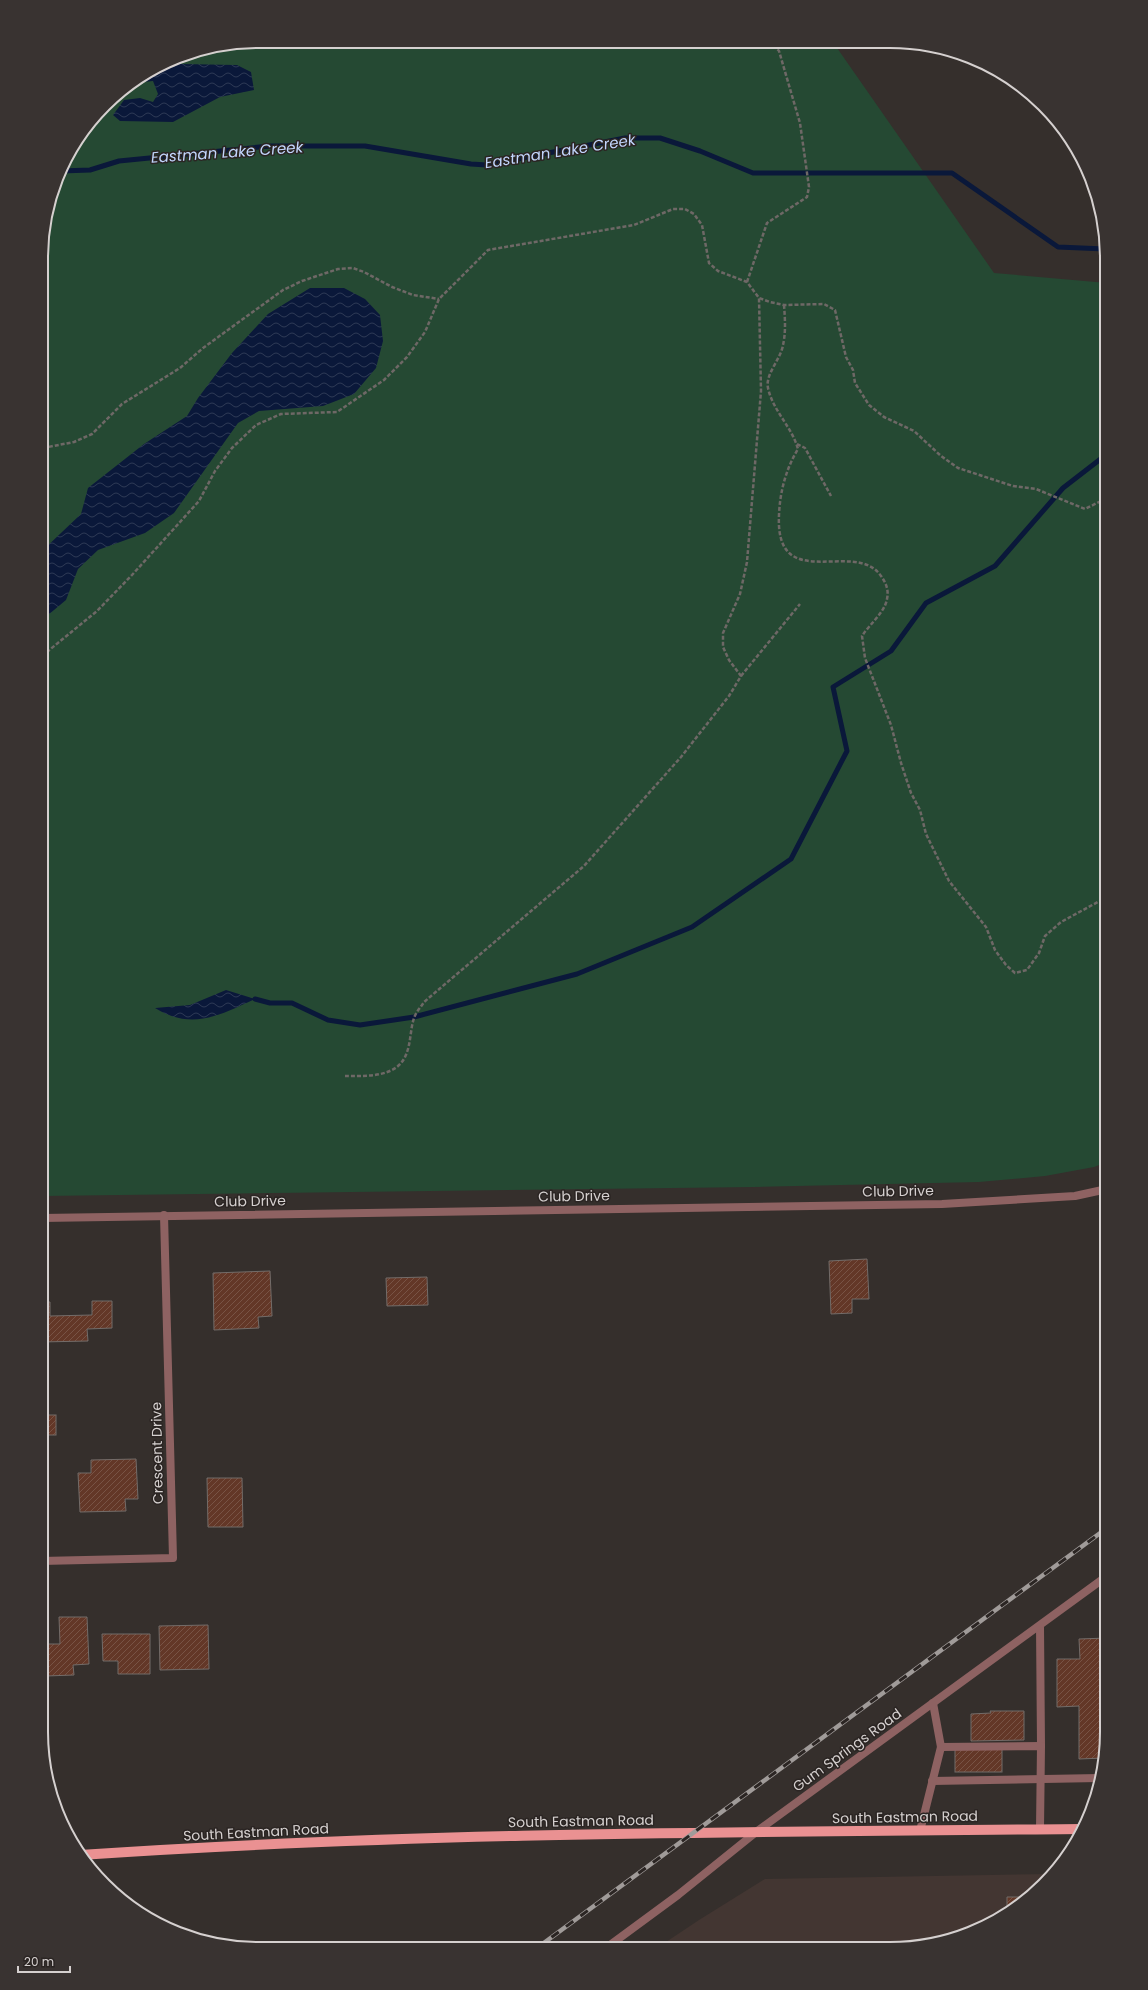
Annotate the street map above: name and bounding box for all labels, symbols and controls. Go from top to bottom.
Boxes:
water label: Eastman Lake Creek [483,129,638,173]
water label: Eastman Lake Creek [150,136,305,168]
street label: Club Drive [862,1180,934,1202]
street label: Club Drive [538,1185,610,1207]
street label: Club Drive [214,1190,286,1212]
street label: Crescent Drive [146,1401,168,1504]
street label: Gum Springs Road [788,1704,906,1796]
street label: South Eastman Road [832,1806,978,1828]
street label: South Eastman Road [508,1810,654,1832]
street label: South Eastman Road [183,1818,329,1846]
scale bar [18,1948,70,1974]
text: 20 m [24,1953,54,1970]

